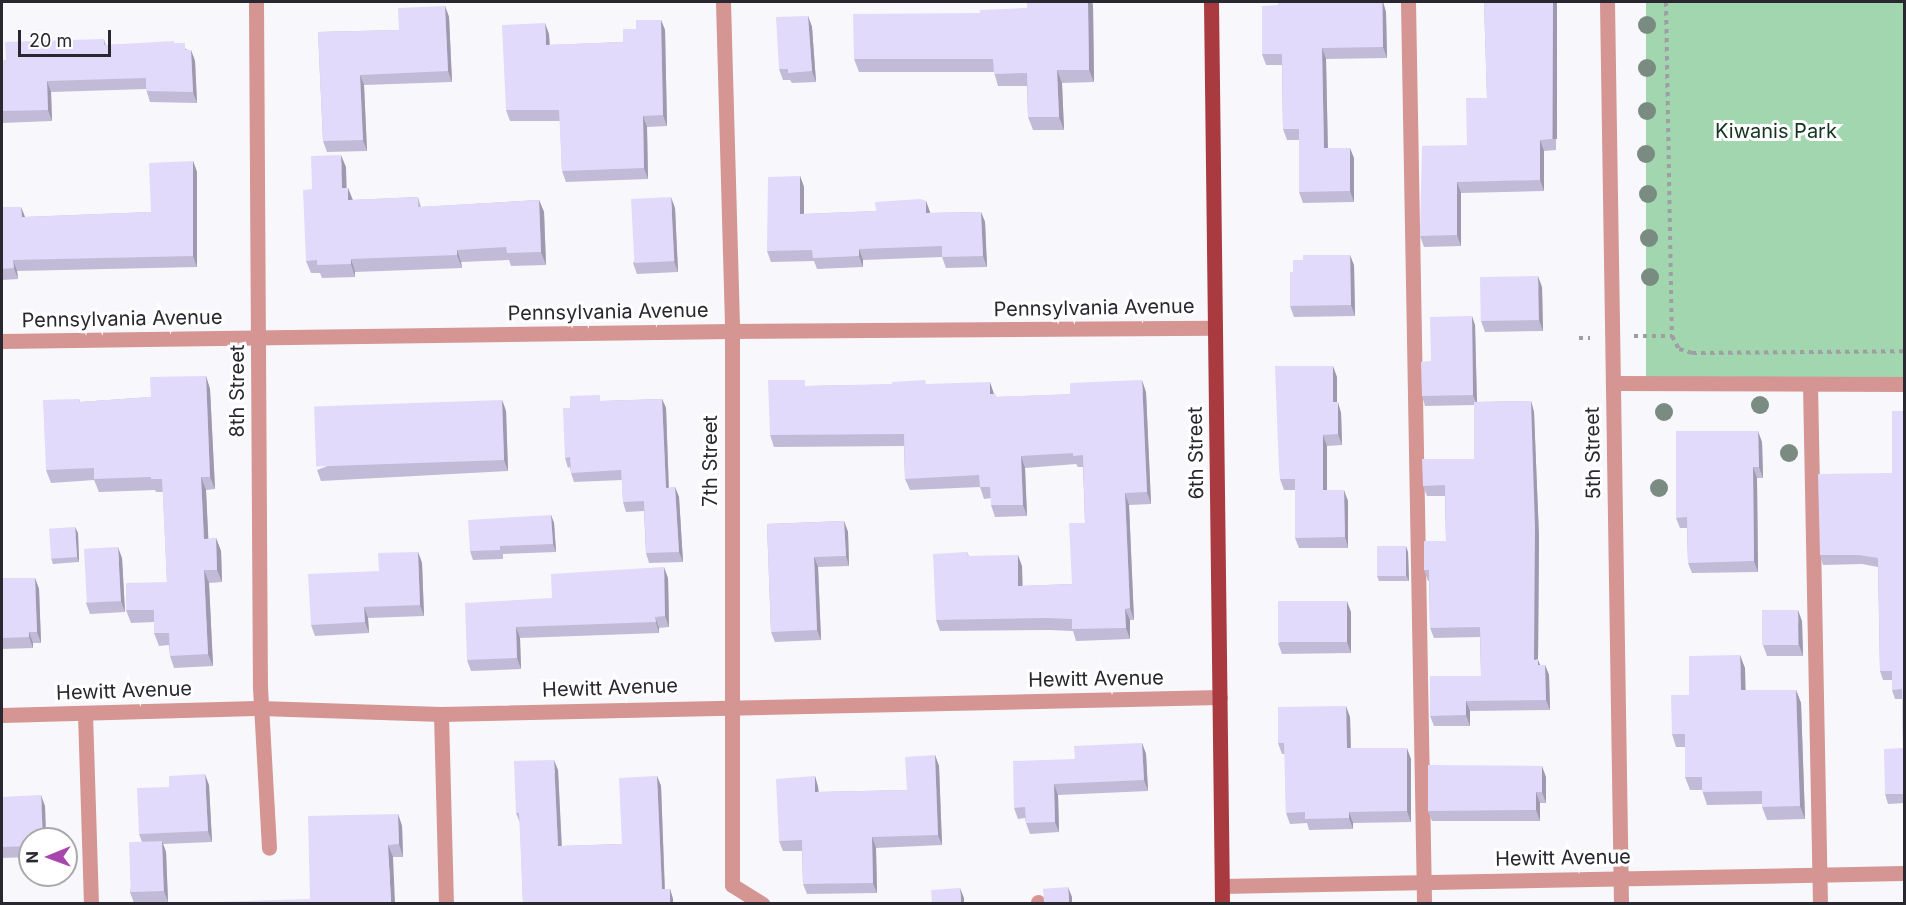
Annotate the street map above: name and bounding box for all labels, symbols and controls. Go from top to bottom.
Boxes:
scale bar [21,18,114,56]
text: 20 m [29,30,72,51]
park label: Kiwanis Park [1715,119,1837,143]
street label: Pennsylvania Avenue [993,294,1195,322]
street label: Pennsylvania Avenue [507,298,709,326]
street label: Pennsylvania Avenue [21,305,223,333]
street label: 8th Street [225,345,249,437]
street label: 6th Street [1183,406,1209,500]
street label: 5th Street [1580,407,1606,499]
street label: 7th Street [698,415,722,507]
street label: Hewitt Avenue [1028,666,1164,692]
street label: Hewitt Avenue [542,674,678,702]
street label: Hewitt Avenue [56,677,192,705]
north arrow [18,827,78,887]
street label: Hewitt Avenue [1495,845,1631,871]
text: N [22,851,42,864]

